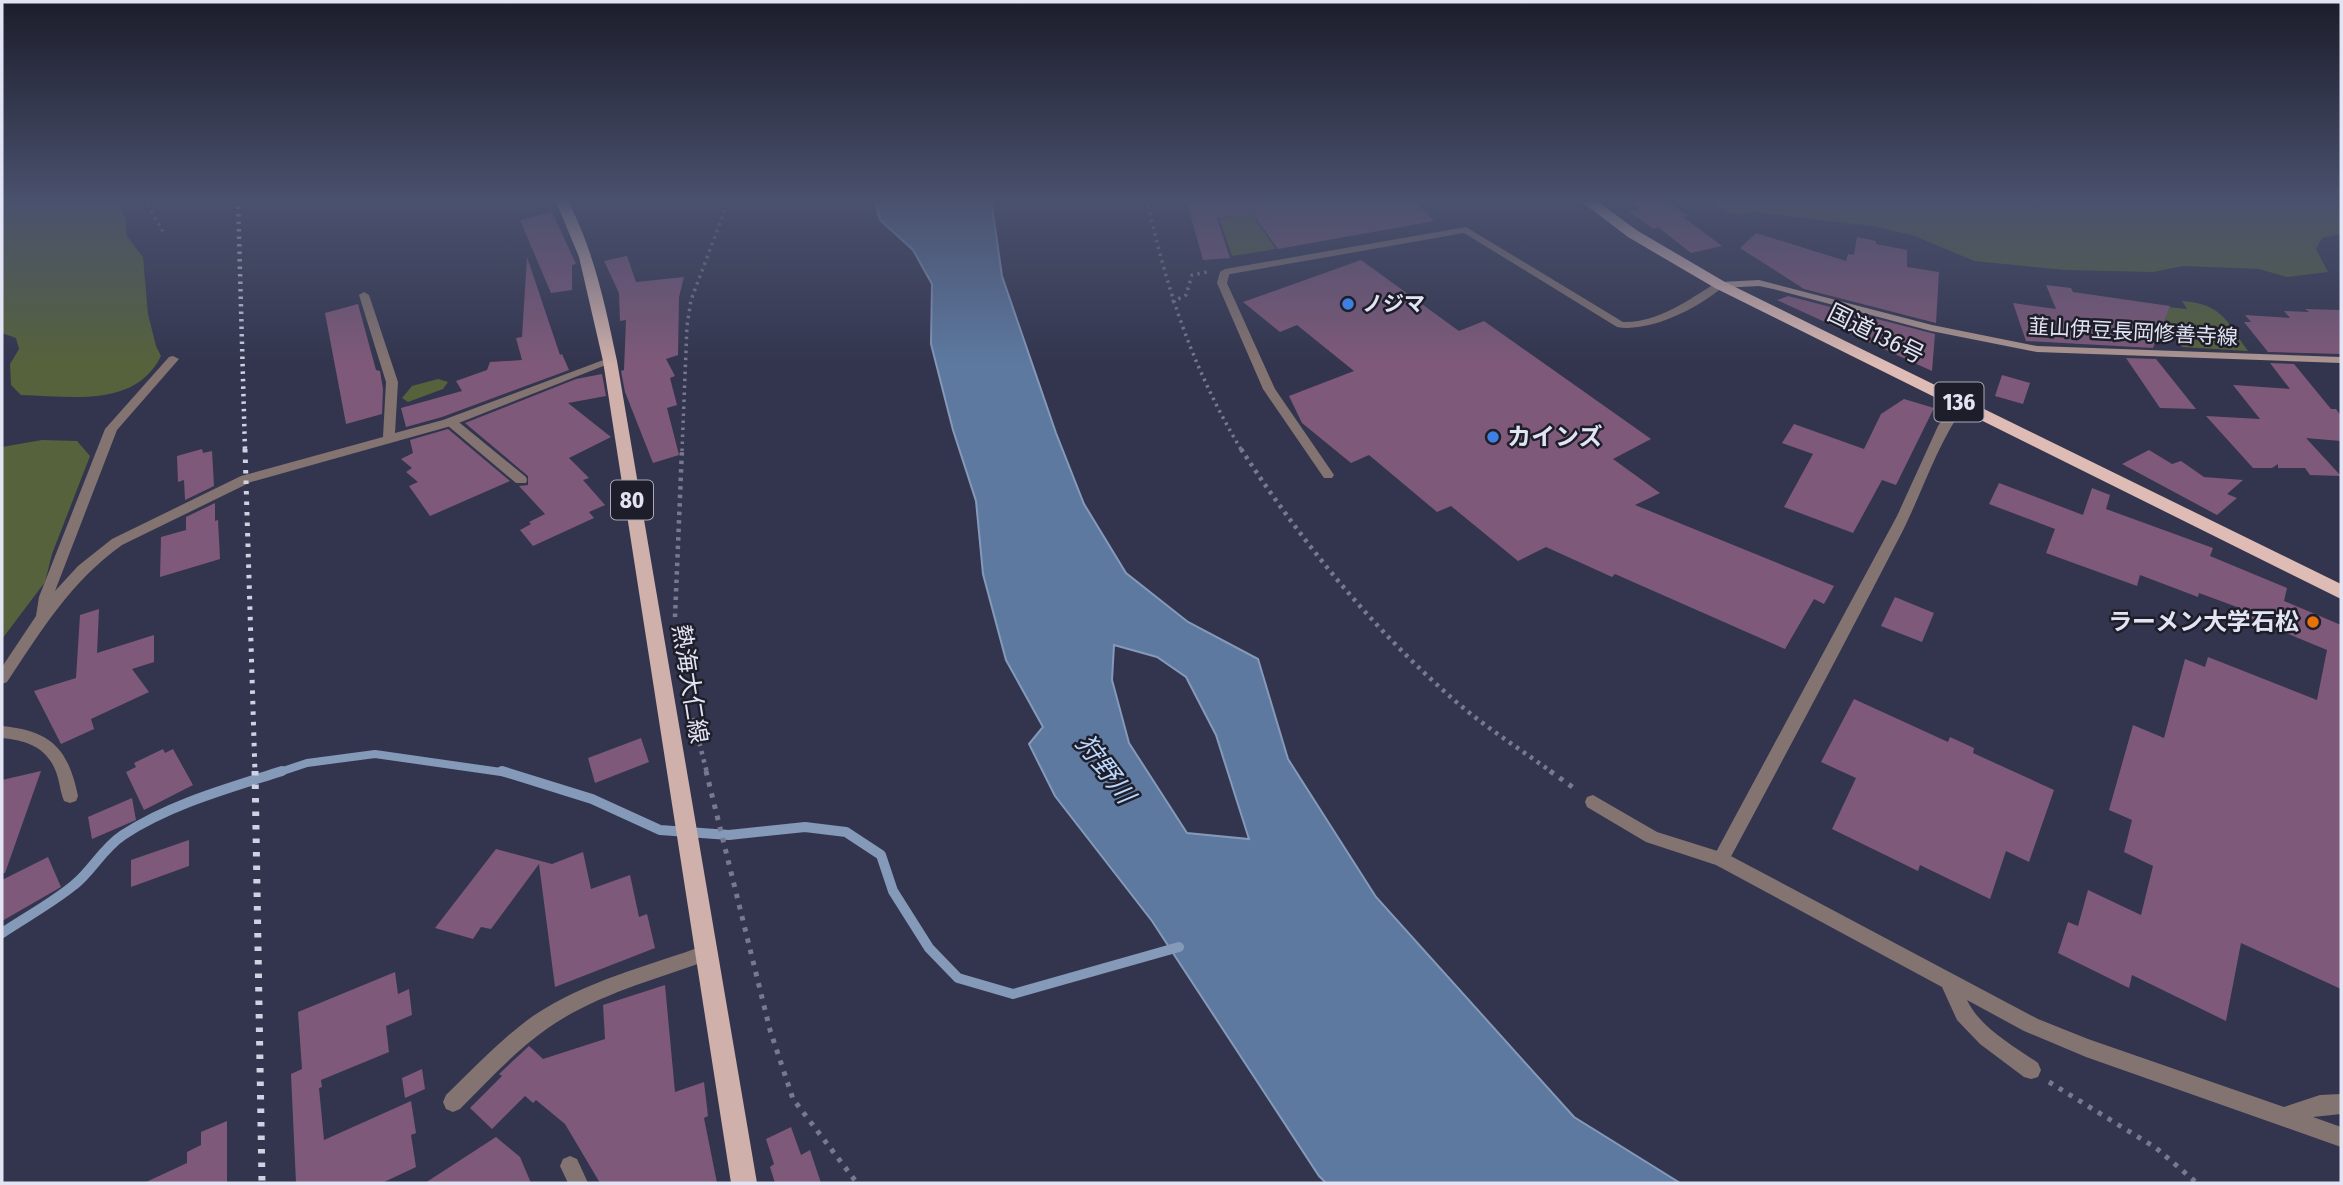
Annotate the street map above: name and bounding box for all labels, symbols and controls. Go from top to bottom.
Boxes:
place label: ノジマ [1362,291,1425,317]
marker: ノジマ [1340,296,1356,312]
street label: 国道136号 [1823,299,1929,369]
street label: 韮山伊豆長岡修善寺線 [2027,314,2239,350]
road number: 136 [1934,382,1983,422]
place label: カインズ [1507,423,1603,451]
marker: カインズ [1485,429,1501,445]
road number: 80 [611,480,653,520]
place label: ラーメン大学石松 [2108,608,2299,636]
marker: ラーメン大学石松 [2305,614,2321,630]
street label: 熱海大仁線 [667,623,713,745]
water label: 狩野川 [1069,729,1143,812]

